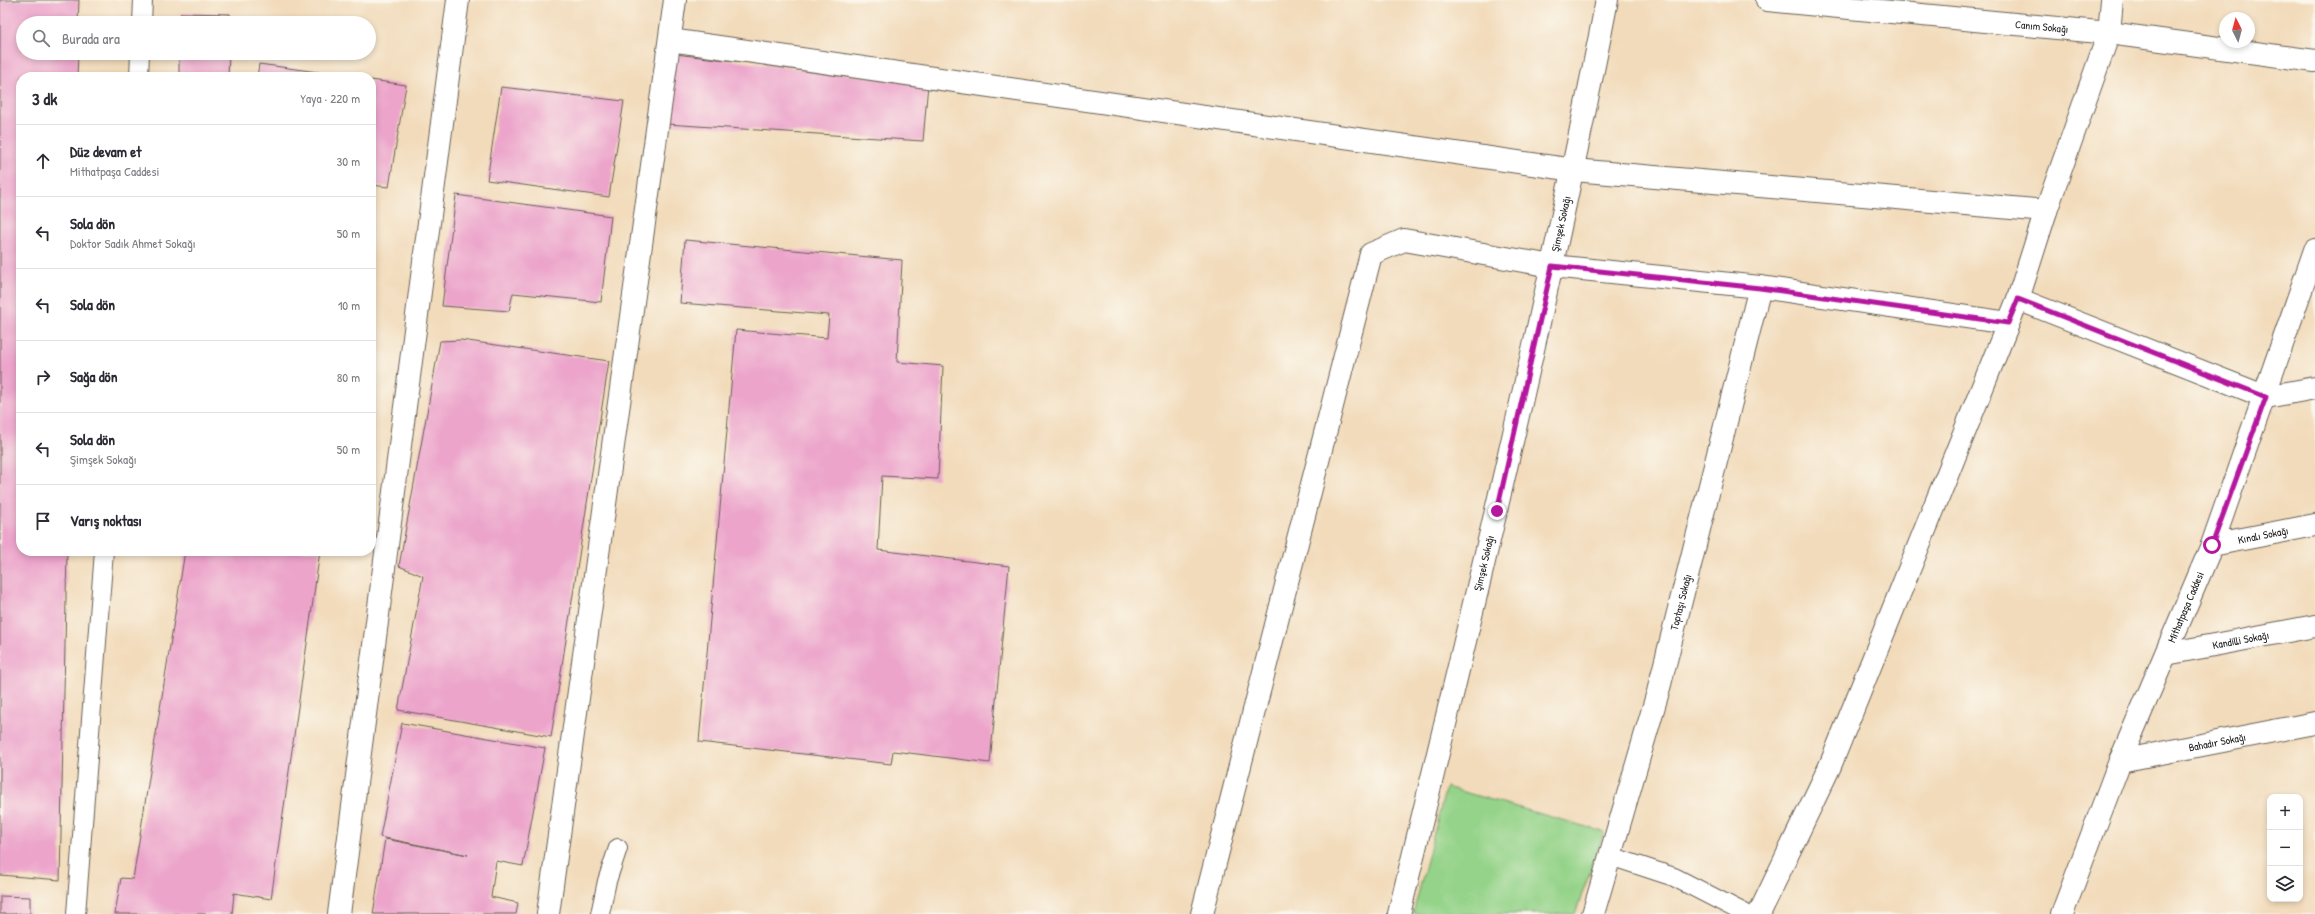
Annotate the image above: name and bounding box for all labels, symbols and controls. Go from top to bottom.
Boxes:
north arrow [2219,12,2255,48]
search box [16,16,376,60]
street label: Canım Sokağı [2014,17,2069,36]
icon: search [30,27,52,49]
text: Burada ara [62,28,120,49]
text: 3 dk [32,87,57,110]
text: Yaya · 220 m [300,89,360,107]
text: Düz devam et [70,141,141,162]
icon: ahead [32,150,54,172]
text: 30 m [337,152,360,170]
text: Mithatpaşa Caddesi [70,162,159,180]
street label: Şimşek Sokağı [1548,195,1574,253]
text: Sola dön [70,213,115,234]
icon: left [32,222,54,244]
text: 50 m [337,224,360,242]
text: Doktor Sadık Ahmet Sokağı [70,234,196,252]
icon: left [32,294,54,316]
text: Sola dön [70,294,115,315]
text: 10 m [338,296,360,314]
icon: right [32,366,54,388]
text: Sağa dön [70,366,117,387]
text: 80 m [337,368,360,386]
text: Sola dön [70,429,115,450]
icon: left [32,438,54,460]
text: 50 m [337,440,360,458]
text: Şimşek Sokağı [70,450,137,468]
route end [1488,502,1506,520]
icon: arrive [32,510,54,532]
text: Varış noktası [70,510,142,531]
street label: Kınalı Sokağı [2237,523,2290,547]
street label: Şimşek Sokağı [1470,534,1497,592]
route start [2203,536,2221,554]
street label: Mithatpaşa Caddesi [2164,569,2207,645]
street label: Toptaşı Sokağı [1667,573,1694,632]
street label: Kandilli Sokağı [2211,628,2270,652]
street label: Bahadır Sokağı [2187,730,2247,754]
map controls [2267,794,2303,902]
button: + [2267,794,2303,830]
button: − [2267,830,2303,866]
button: layers [2267,866,2303,902]

